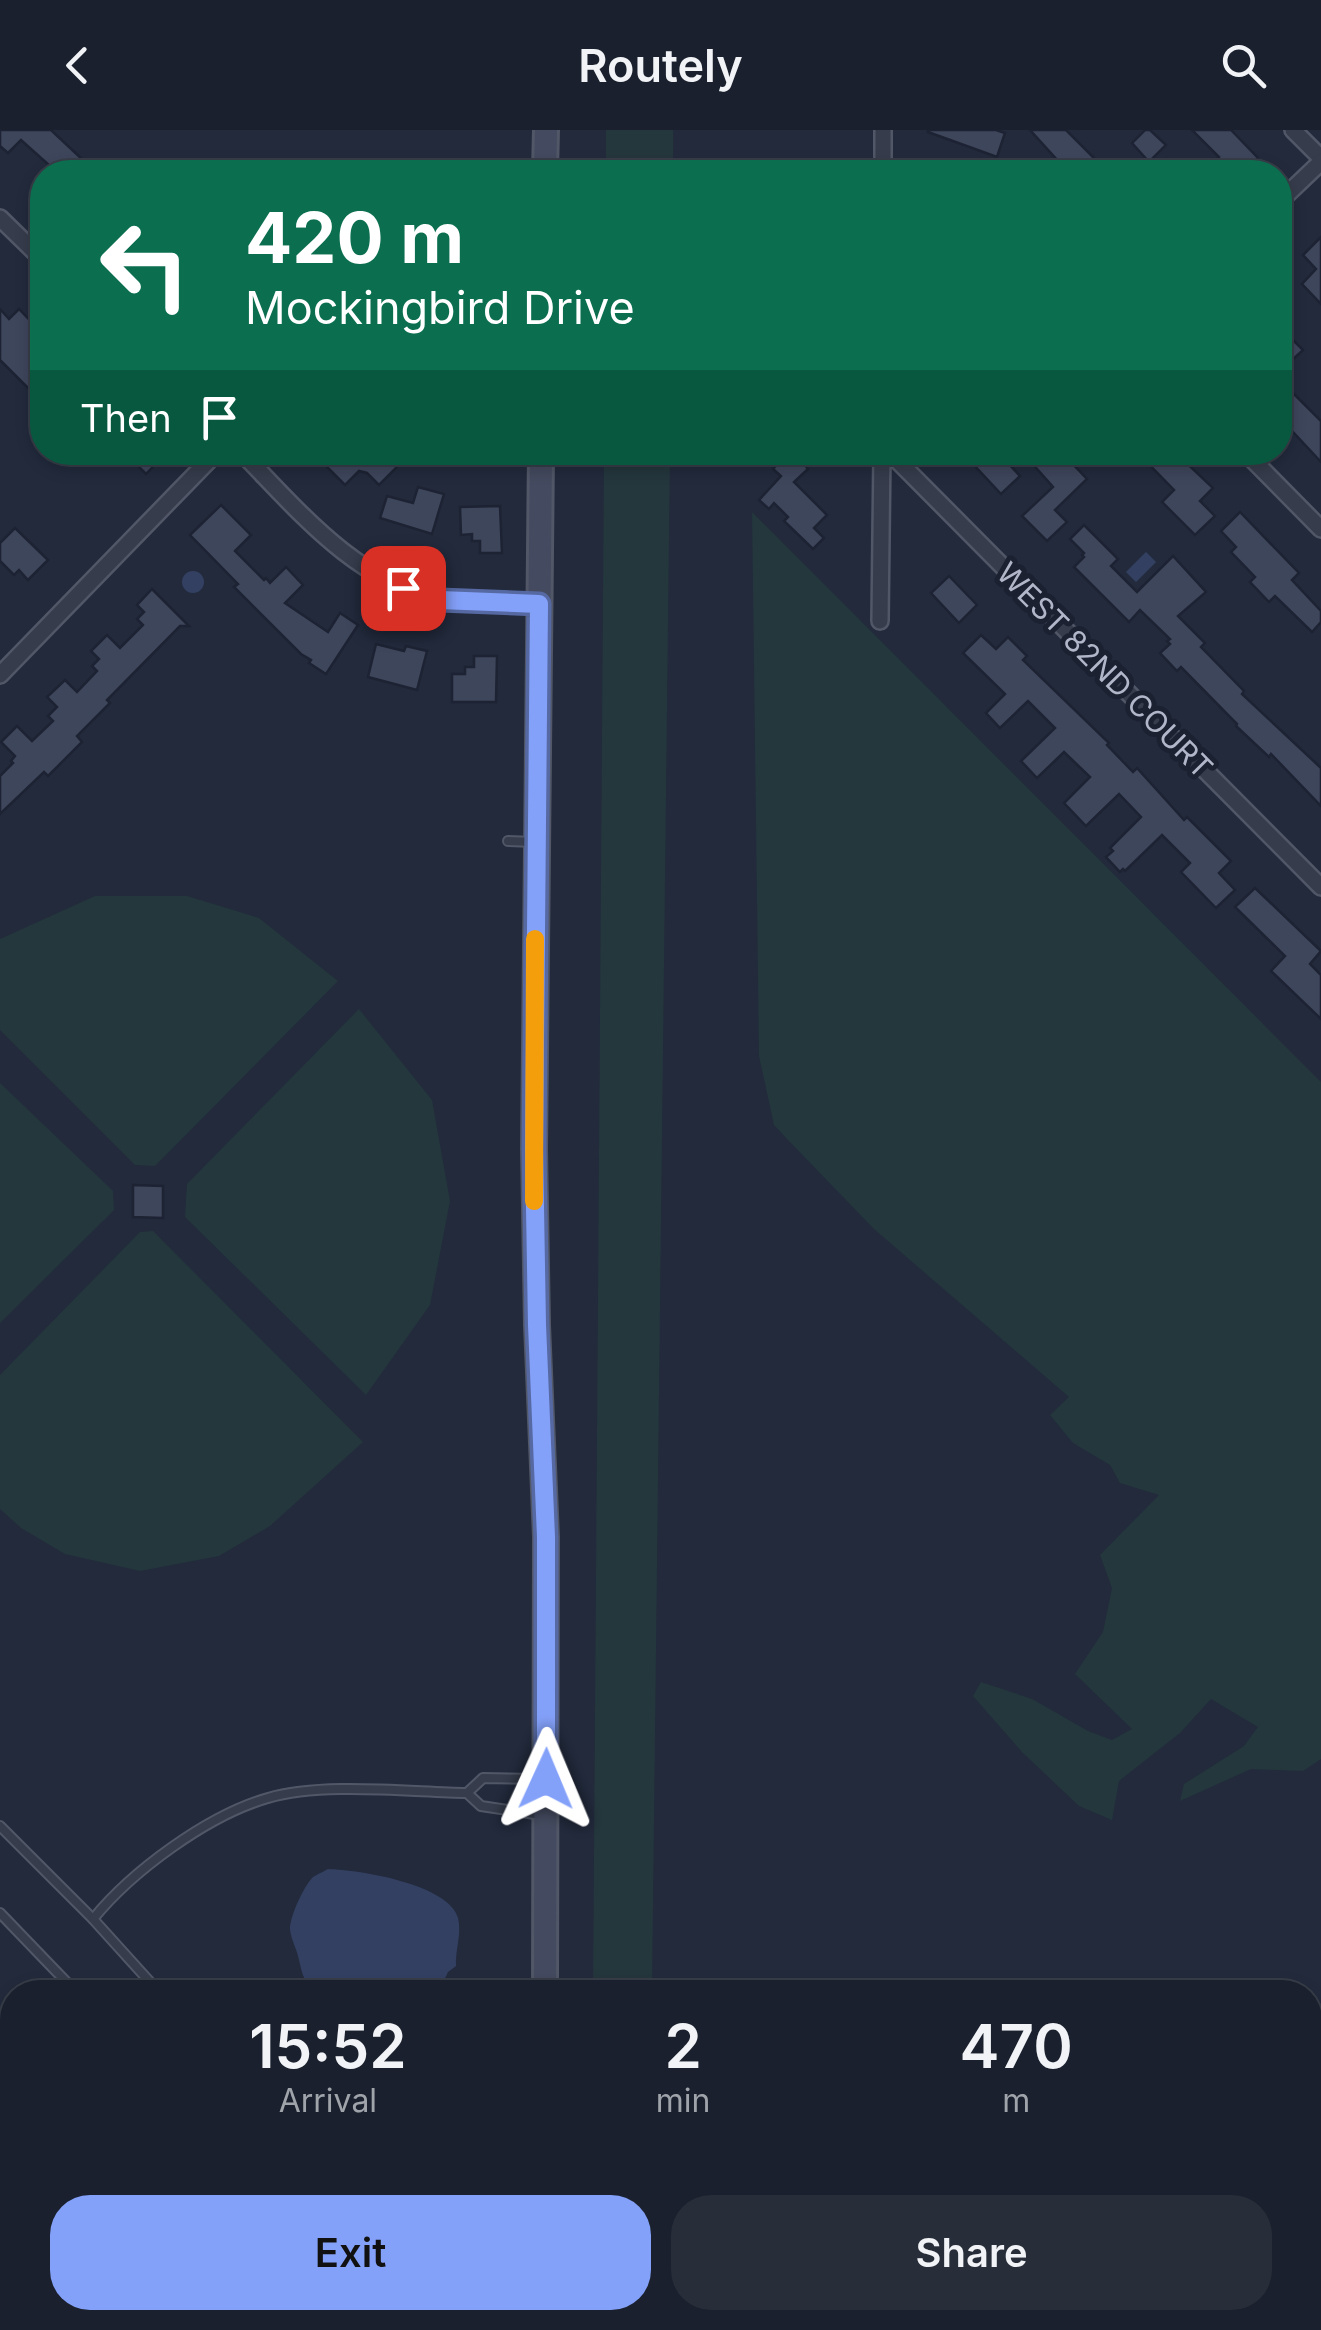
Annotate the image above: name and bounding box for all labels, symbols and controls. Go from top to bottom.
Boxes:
icon: back [50,38,105,93]
text: Routely [578,38,743,93]
icon: search [1216,38,1271,93]
text: 420 m [245,195,464,280]
icon: left [80,200,210,330]
text: Mockingbird Drive [245,280,635,335]
icon: arrive [192,390,247,445]
text: Then [80,395,172,441]
pin [361,546,446,631]
street label: WEST 82ND COURT [990,555,1220,785]
icon: arrive [376,561,431,616]
position arrow [494,1727,598,1831]
text: 15:52 [249,2010,407,2082]
text: 2 [664,2010,702,2082]
text: 470 [960,2010,1073,2082]
text: Arrival [279,2081,377,2120]
text: min [656,2081,710,2120]
text: m [1002,2081,1030,2120]
button: Exit [50,2195,651,2310]
button: Share [671,2195,1272,2310]

